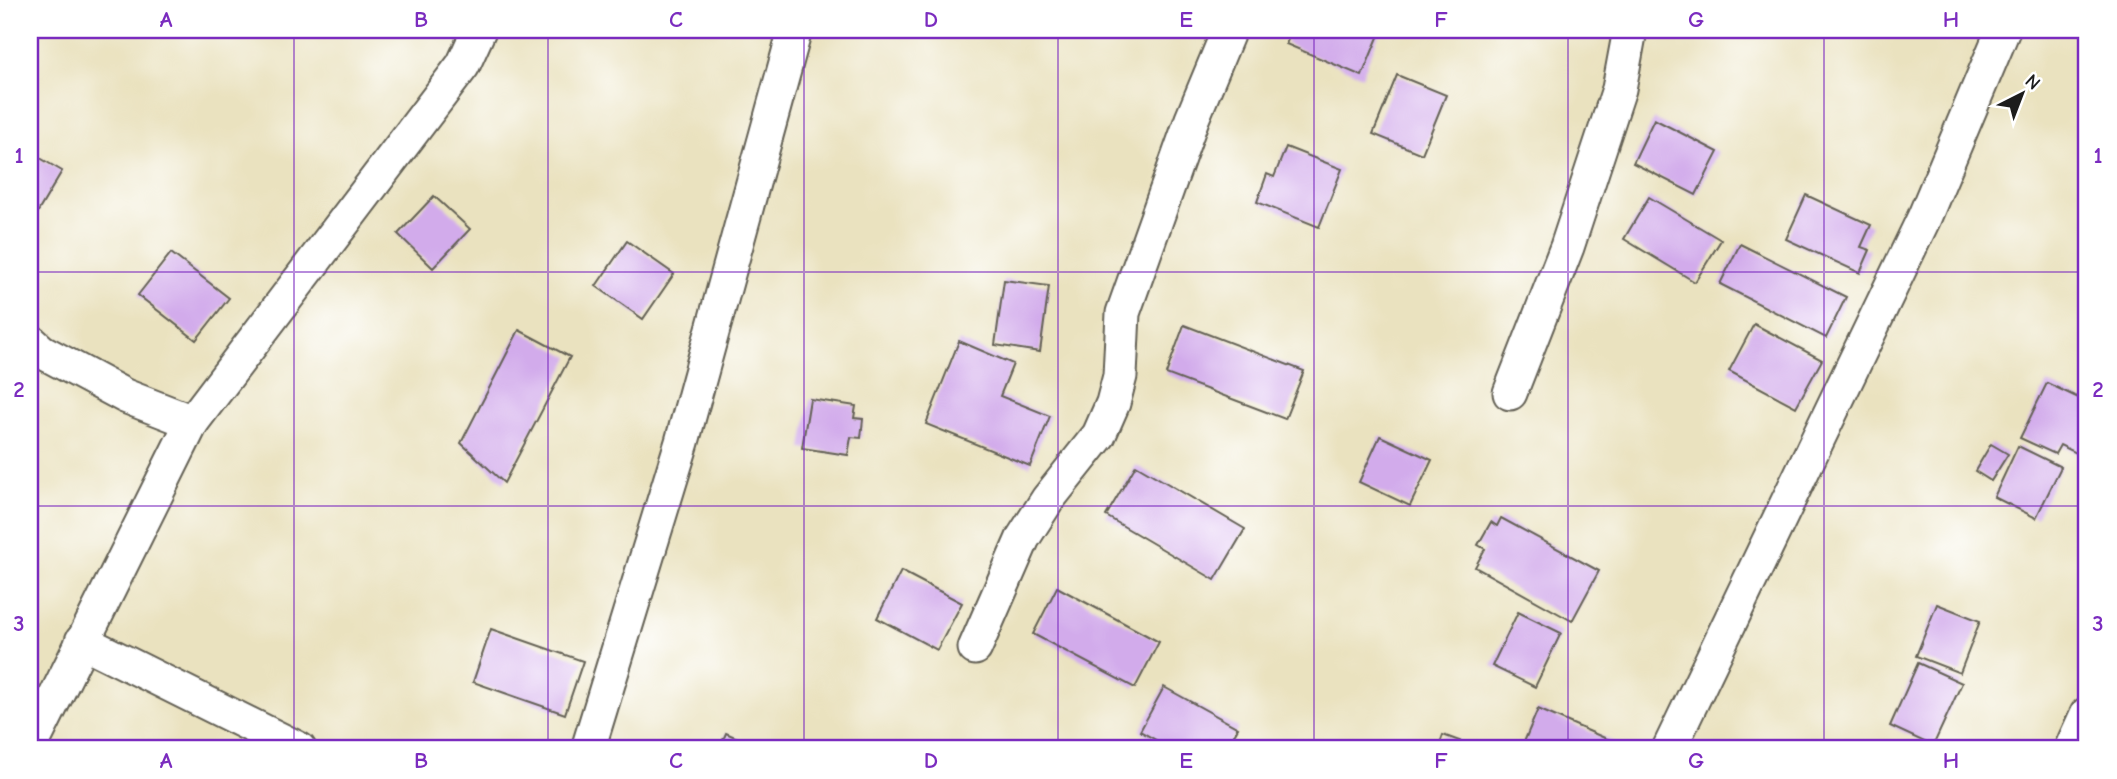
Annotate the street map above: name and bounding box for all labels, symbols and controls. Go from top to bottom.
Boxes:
text: A [160,6,173,33]
text: B [414,6,428,33]
text: C [669,6,683,33]
text: D [924,6,938,33]
text: E [1179,6,1193,33]
text: F [1434,6,1448,33]
text: G [1688,6,1704,33]
text: H [1943,6,1959,33]
north arrow [1988,60,2058,130]
text: N [2021,70,2045,94]
text: 1 [14,142,24,169]
text: 1 [2093,142,2103,169]
text: 2 [13,376,25,403]
text: 2 [2092,376,2104,403]
text: 3 [13,610,25,637]
text: 3 [2092,610,2104,637]
text: A [160,747,173,774]
text: B [414,747,428,774]
text: C [669,747,683,774]
text: D [924,747,938,774]
text: E [1179,747,1193,774]
text: F [1434,747,1448,774]
text: G [1688,747,1704,774]
text: H [1943,747,1959,774]

